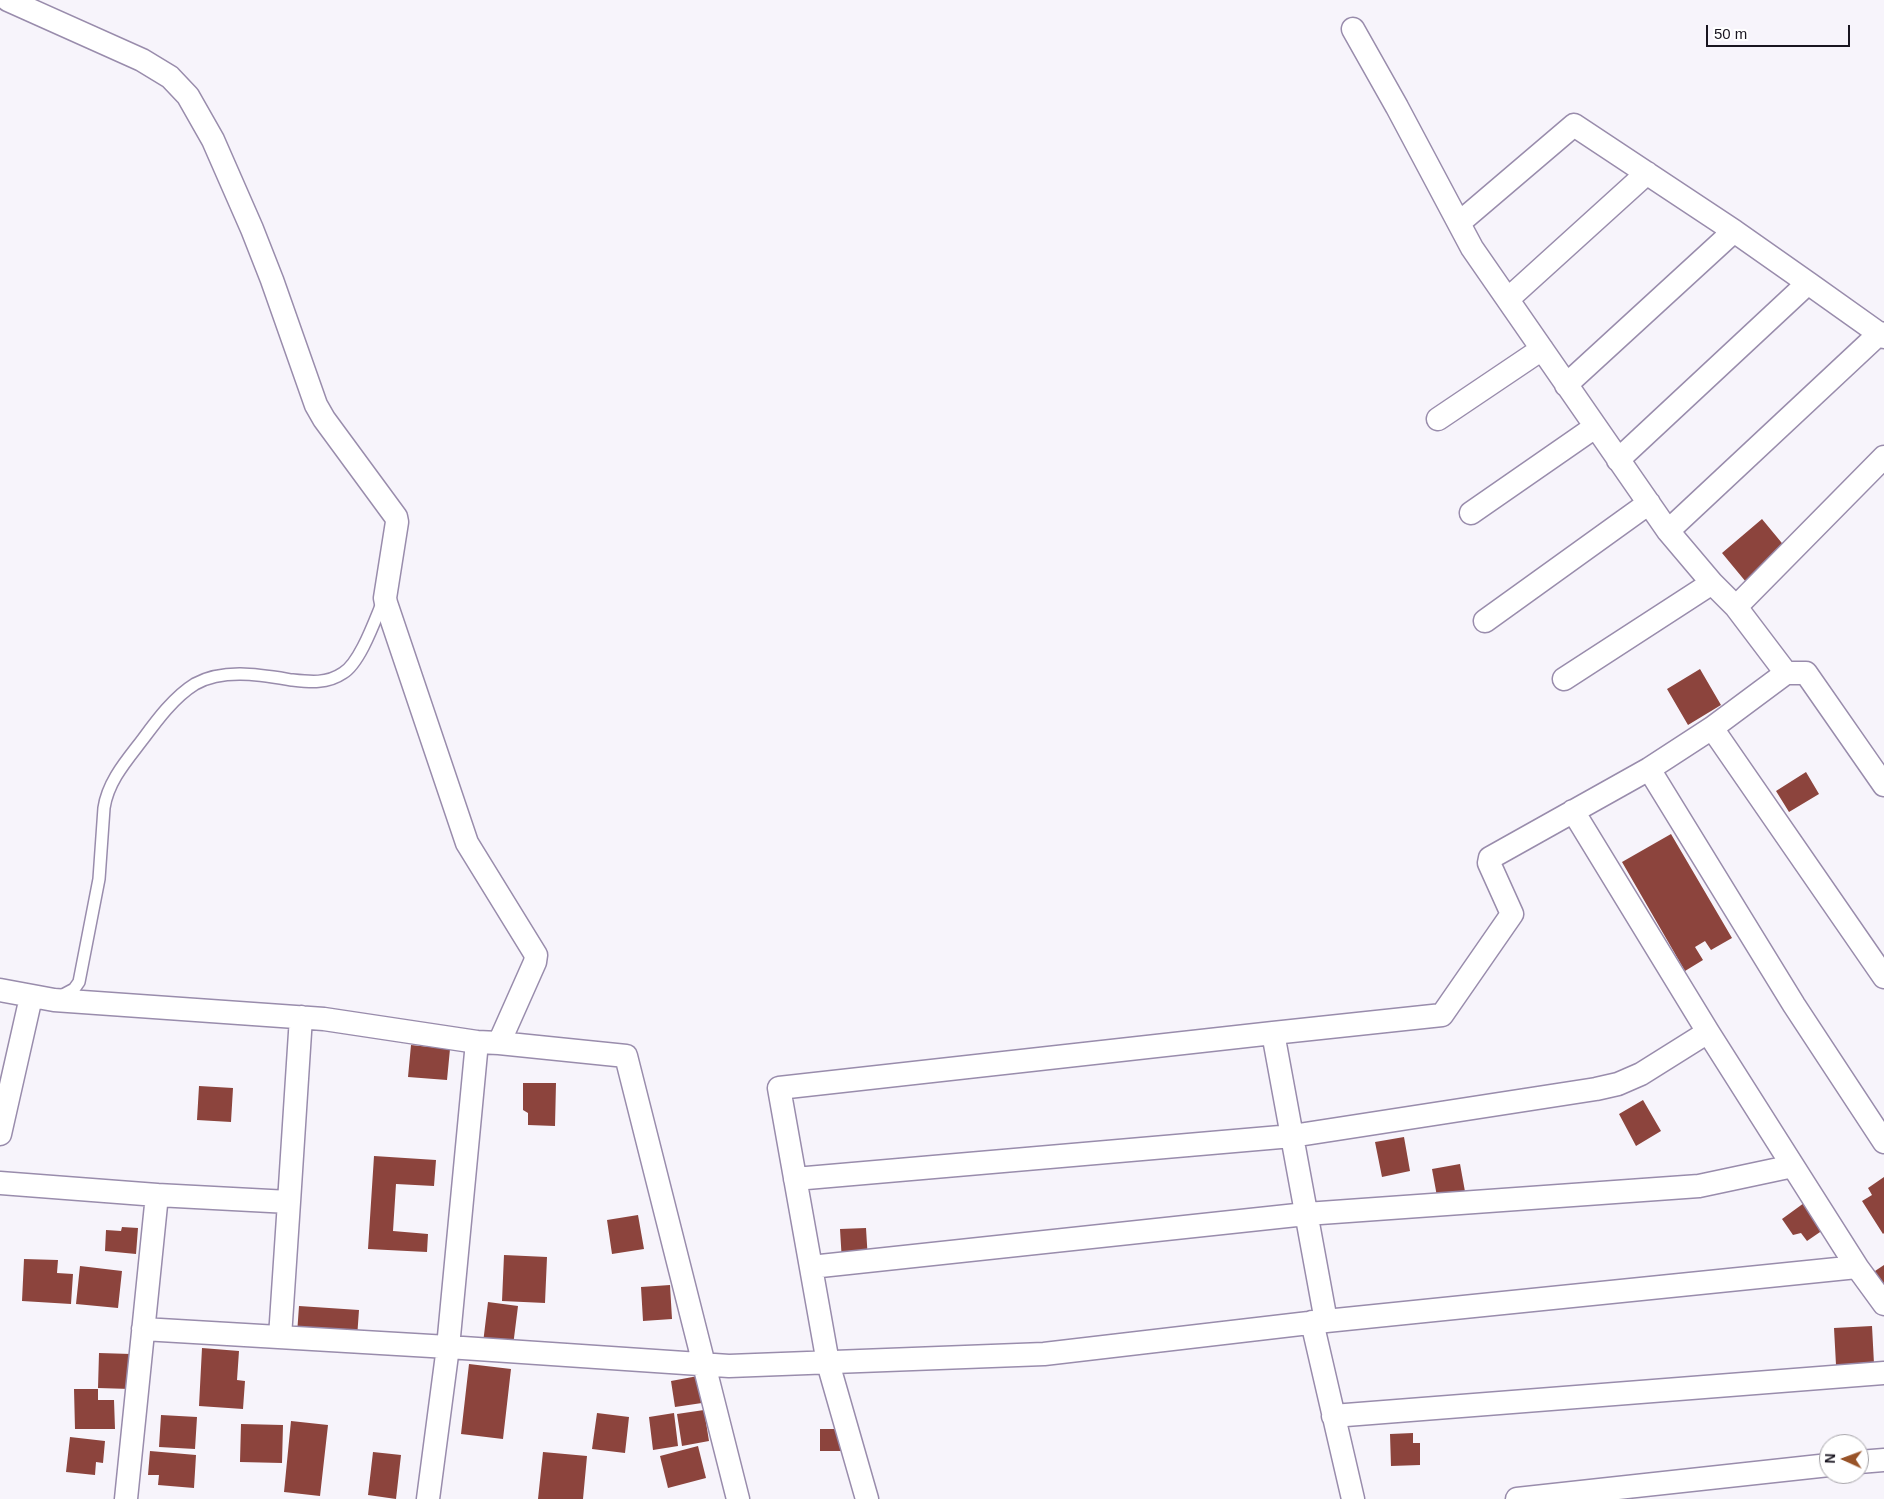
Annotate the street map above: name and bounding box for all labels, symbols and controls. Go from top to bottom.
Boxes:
scale bar [1709,15,1853,47]
text: 50 m [1714,25,1747,42]
north arrow [1819,1434,1869,1484]
text: N [1822,1453,1838,1464]

